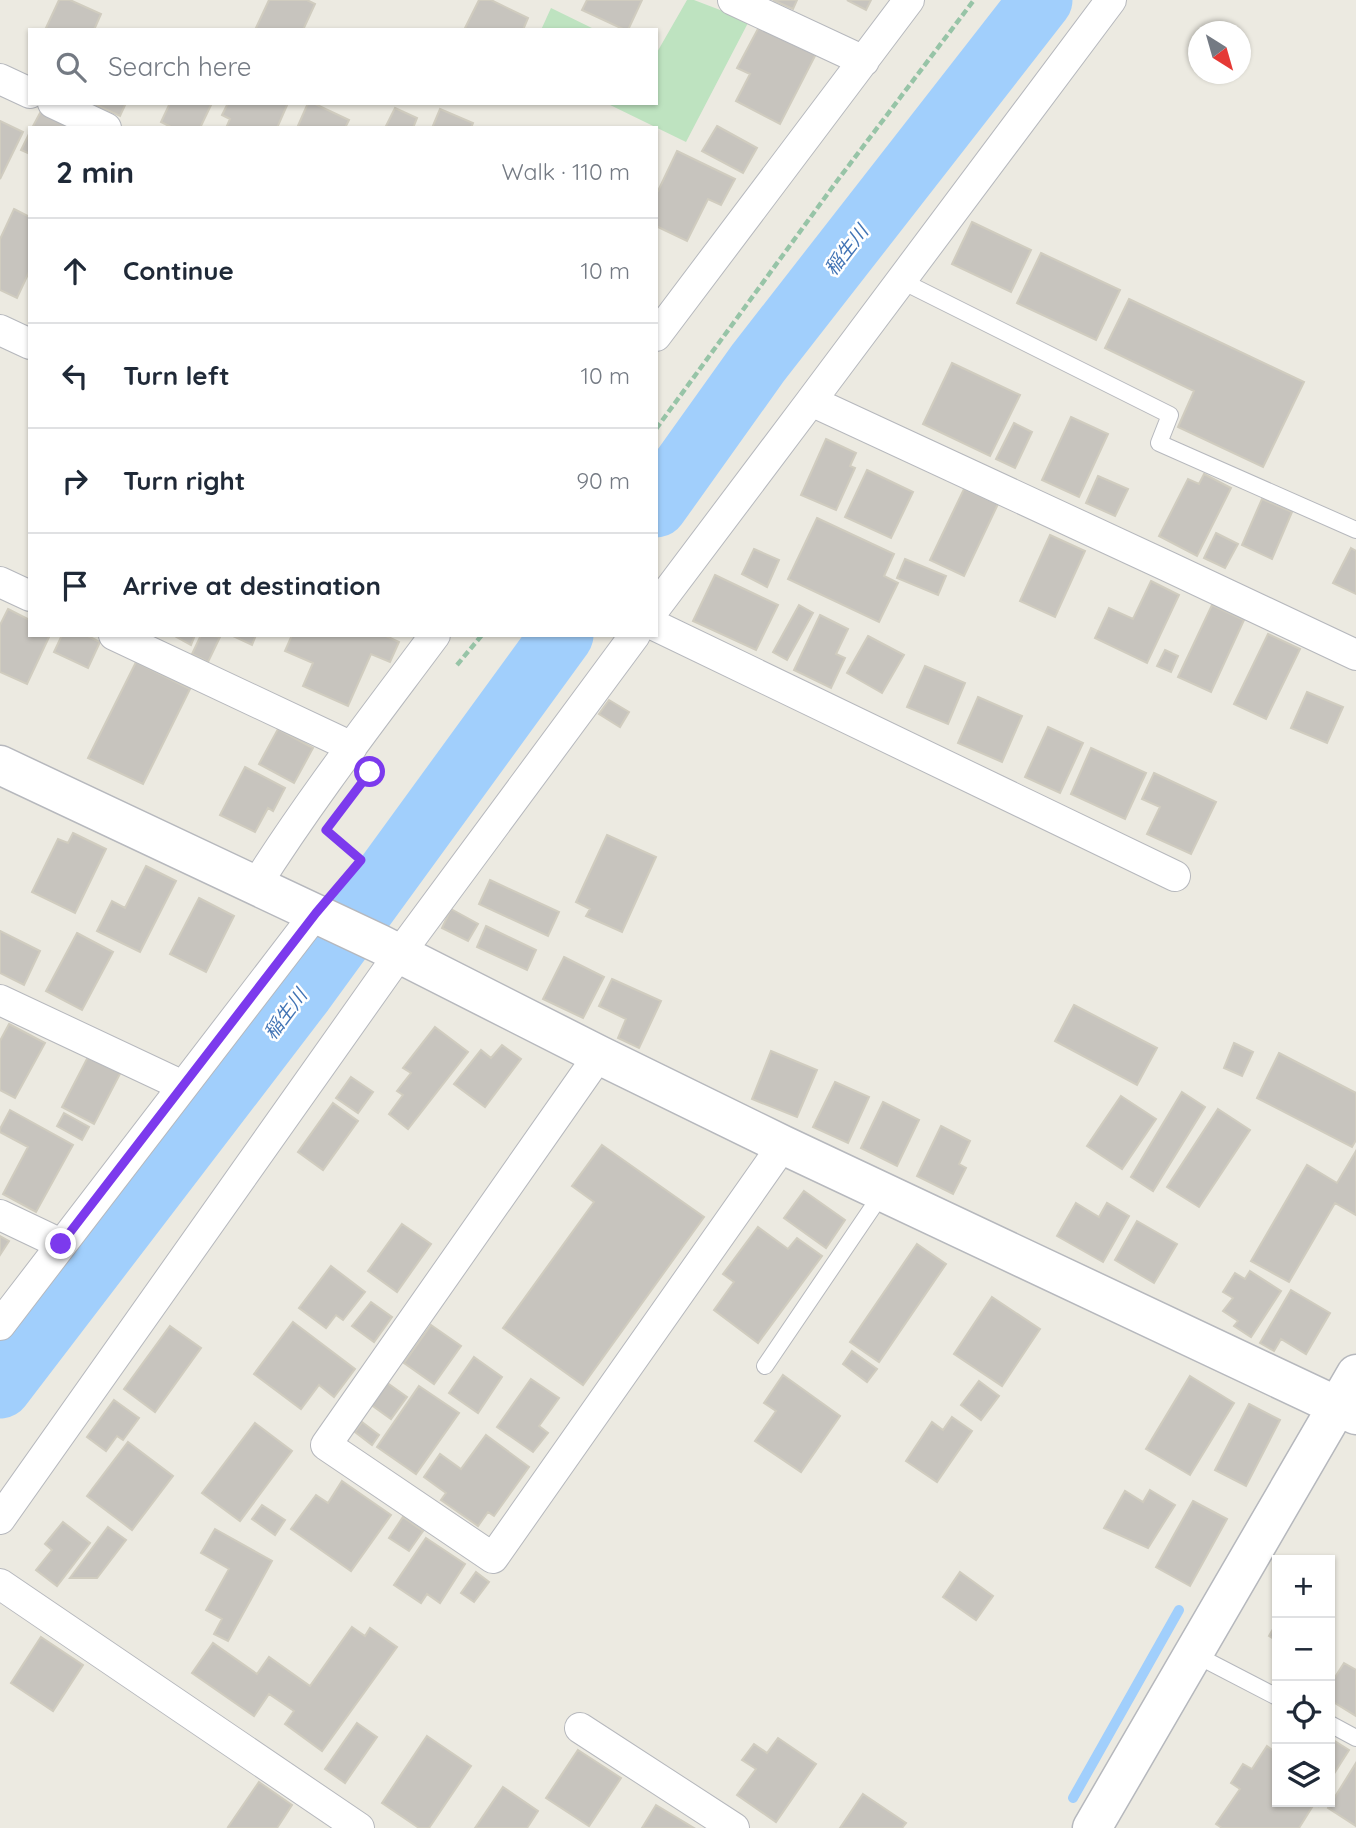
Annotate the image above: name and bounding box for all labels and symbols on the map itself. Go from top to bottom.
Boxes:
north arrow [1188,21,1251,84]
water label: 稲生川 [819,219,874,280]
route start [354,756,385,787]
water label: 稲生川 [258,982,313,1044]
route end [45,1228,76,1259]

